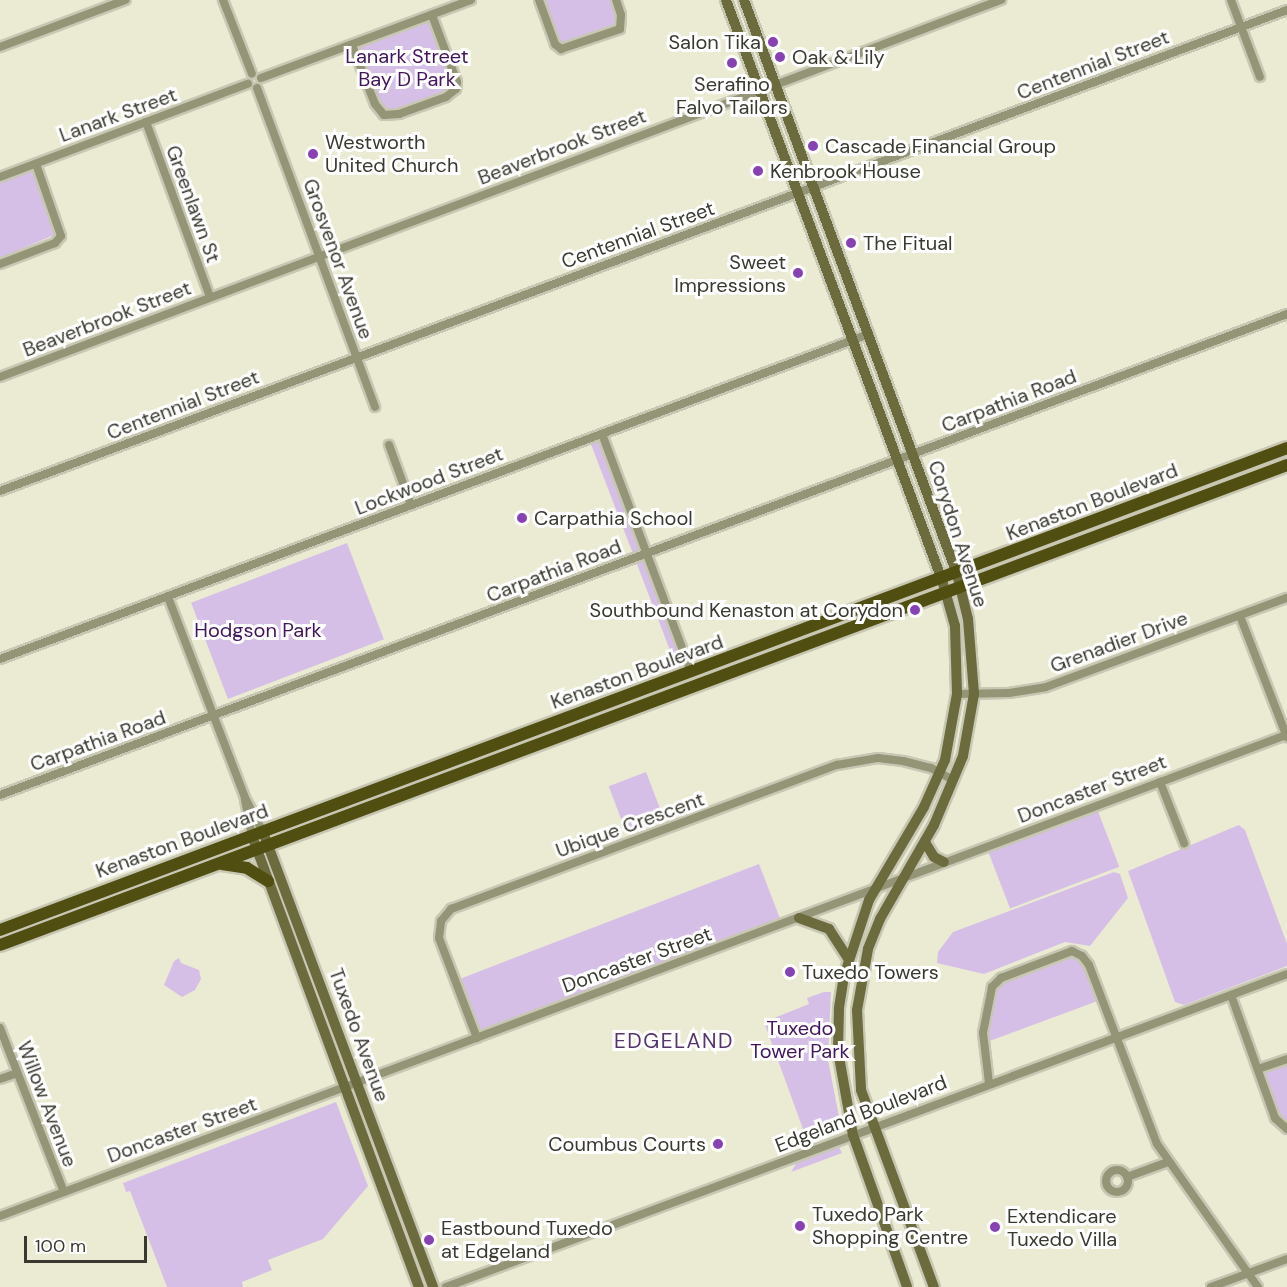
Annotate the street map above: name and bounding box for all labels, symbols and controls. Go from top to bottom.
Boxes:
street label: Centennial Street [1013,25,1173,105]
place label: Salon Tika [669,30,761,54]
marker: Salon Tika [766,35,780,49]
park label: Lanark Street Bay D Park [345,44,469,91]
place label: Oak & Lily [792,45,885,69]
marker: Oak & Lily [773,50,787,64]
marker: Serafino Falvo Tailors [725,56,739,70]
place label: Serafino Falvo Tailors [676,72,788,119]
street label: Lanark Street [56,83,180,147]
street label: Beaverbrook Street [475,104,649,190]
place label: Westworth United Church [325,130,458,177]
place label: Cascade Financial Group [825,134,1056,158]
marker: Cascade Financial Group [806,139,820,153]
street label: Greenlawn St [161,142,225,266]
marker: Westworth United Church [306,147,320,161]
place label: Kenbrook House [770,159,921,183]
marker: Kenbrook House [751,164,765,178]
street label: Grosvenor Avenue [298,176,378,342]
street label: Centennial Street [558,196,718,274]
place label: The Fitual [863,231,953,255]
marker: The Fitual [844,236,858,250]
place label: Sweet Impressions [674,250,786,297]
marker: Sweet Impressions [791,266,805,280]
street label: Beaverbrook Street [20,276,194,362]
street label: Carpathia Road [938,364,1080,438]
street label: Centennial Street [103,365,263,445]
street label: Lockwood Street [352,442,506,520]
street label: Corydon Avenue [923,458,993,610]
street label: Kenaston Boulevard [1003,458,1181,546]
place label: Carpathia School [534,506,693,530]
marker: Carpathia School [515,511,529,525]
street label: Carpathia Road [483,534,625,608]
place label: Southbound Kenaston at Corydon [590,598,903,622]
marker: Southbound Kenaston at Corydon [908,603,922,617]
street label: Grenadier Drive [1047,606,1191,678]
park label: Hodgson Park [194,618,322,642]
street label: Kenaston Boulevard [547,630,727,714]
street label: Carpathia Road [27,705,169,777]
street label: Doncaster Street [1014,750,1170,828]
street label: Ubique Crescent [553,787,707,863]
street label: Kenaston Boulevard [92,799,272,883]
street label: Doncaster Street [559,922,715,998]
place label: Tuxedo Towers [802,960,939,984]
street label: Tuxedo Avenue [324,965,394,1105]
marker: Tuxedo Towers [783,965,797,979]
park label: Tuxedo Tower Park [750,1017,850,1064]
district label: EDGELAND [614,1028,734,1054]
street label: Willow Avenue [12,1038,82,1170]
street label: Edgeland Boulevard [772,1070,950,1158]
street label: Doncaster Street [104,1092,260,1168]
place label: Coumbus Courts [548,1132,706,1156]
marker: Coumbus Courts [711,1137,725,1151]
place label: Tuxedo Park Shopping Centre [812,1202,968,1249]
place label: Extendicare Tuxedo Villa [1007,1204,1117,1251]
place label: Eastbound Tuxedo at Edgeland [441,1216,613,1263]
marker: Tuxedo Park Shopping Centre [793,1219,807,1233]
marker: Extendicare Tuxedo Villa [988,1220,1002,1234]
scale bar [27,1224,150,1262]
marker: Eastbound Tuxedo at Edgeland [422,1233,436,1247]
text: 100 m [35,1234,86,1258]

